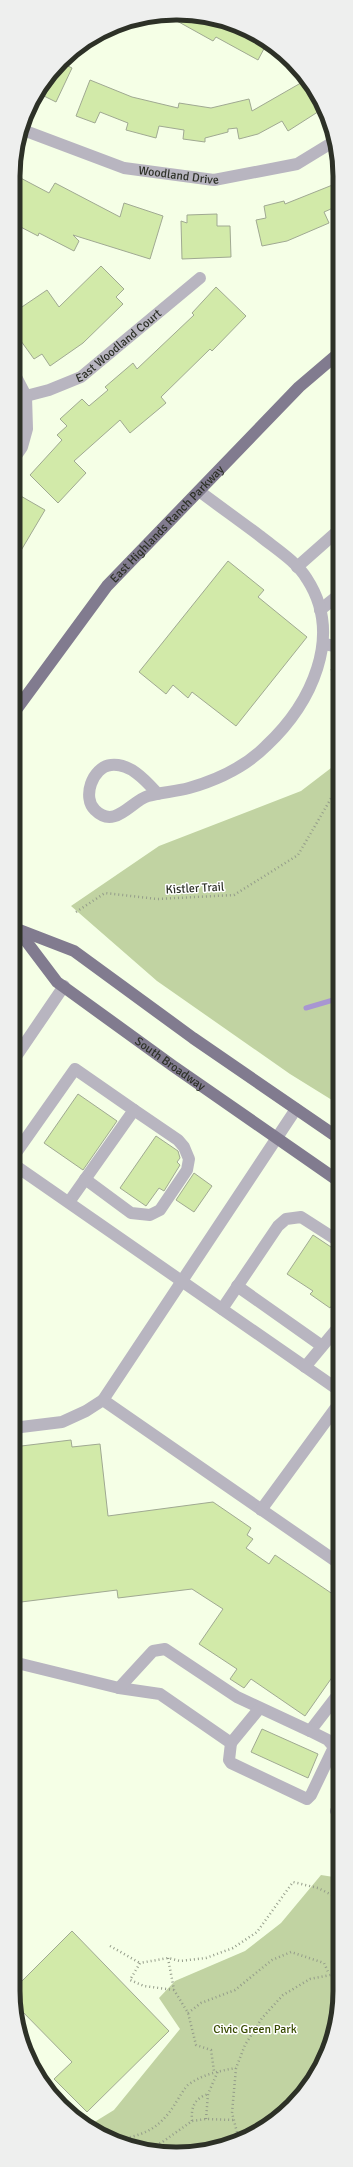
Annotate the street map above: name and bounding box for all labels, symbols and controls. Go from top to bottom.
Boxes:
street label: Woodland Drive [138,163,220,188]
street label: East Woodland Court [74,306,165,386]
street label: East Highlands Ranch Parkway [107,462,228,586]
street label: Kistler Trail [165,879,225,898]
street label: South Broadway [132,1034,208,1094]
park label: Civic Green Park [213,2022,297,2037]

